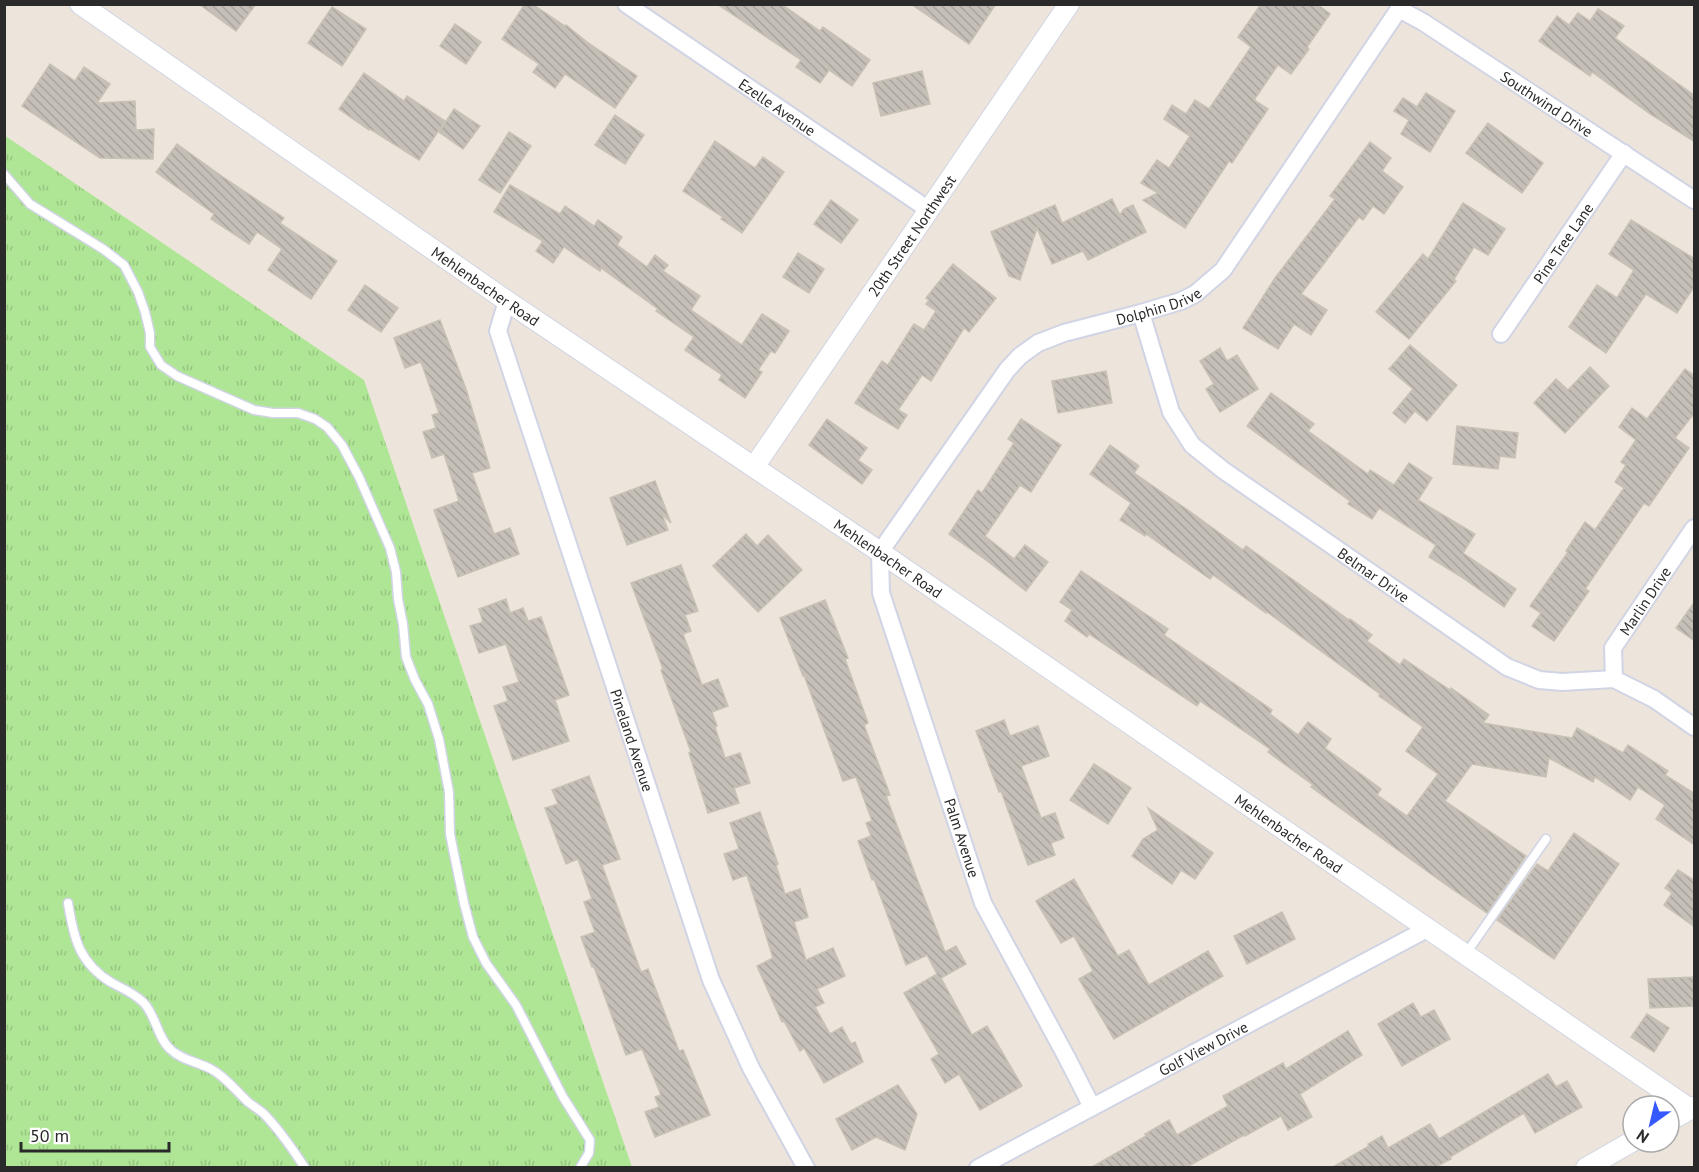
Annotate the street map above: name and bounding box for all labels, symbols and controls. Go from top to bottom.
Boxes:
street label: Southwind Drive [1497,66,1597,141]
street label: Ezelle Avenue [735,74,819,140]
street label: 20th Street Northwest [863,171,960,300]
street label: Pine Tree Lane [1529,199,1597,287]
street label: Mehlenbacher Road [428,242,543,330]
street label: Dolphin Drive [1114,283,1205,329]
street label: Mehlenbacher Road [831,514,946,602]
street label: Belmar Drive [1334,543,1413,606]
street label: Marlin Drive [1615,563,1675,639]
street label: Pineland Avenue [607,686,658,794]
street label: Mehlenbacher Road [1231,789,1347,877]
street label: Palm Avenue [940,796,984,880]
street label: Golf View Drive [1155,1017,1251,1080]
north arrow [1621,1094,1681,1154]
scale bar [21,1115,170,1153]
text: 50 m [30,1124,69,1147]
text: N [1633,1125,1653,1148]

